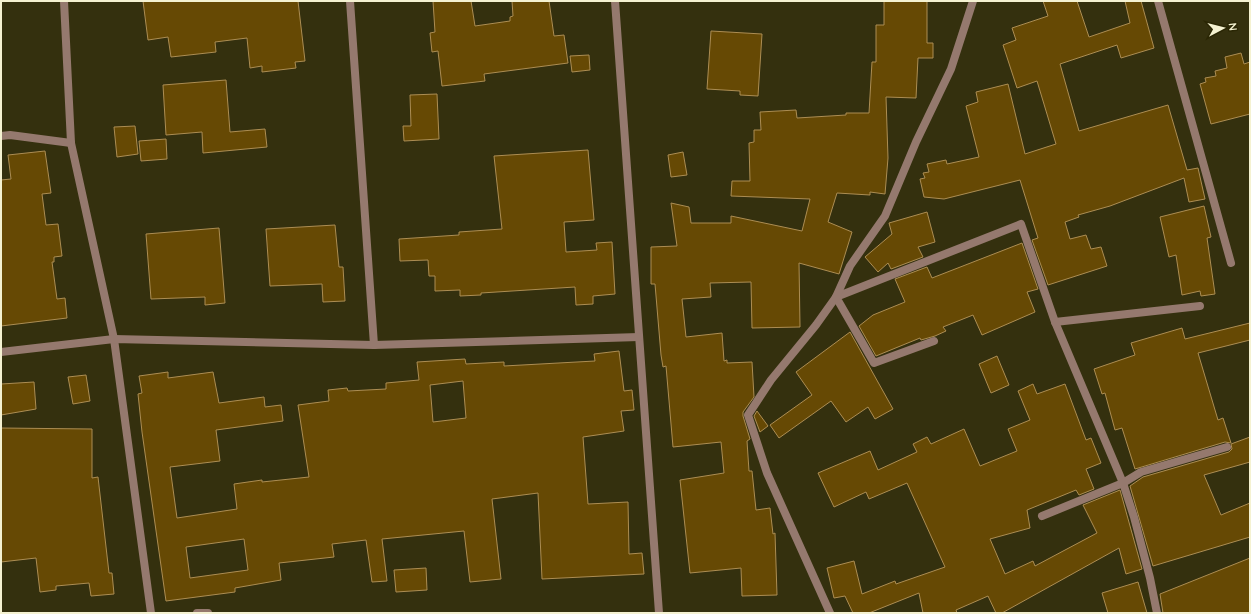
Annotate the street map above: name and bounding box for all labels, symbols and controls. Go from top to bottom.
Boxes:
north arrow [1203,8,1243,48]
text: N [1225,22,1240,32]

